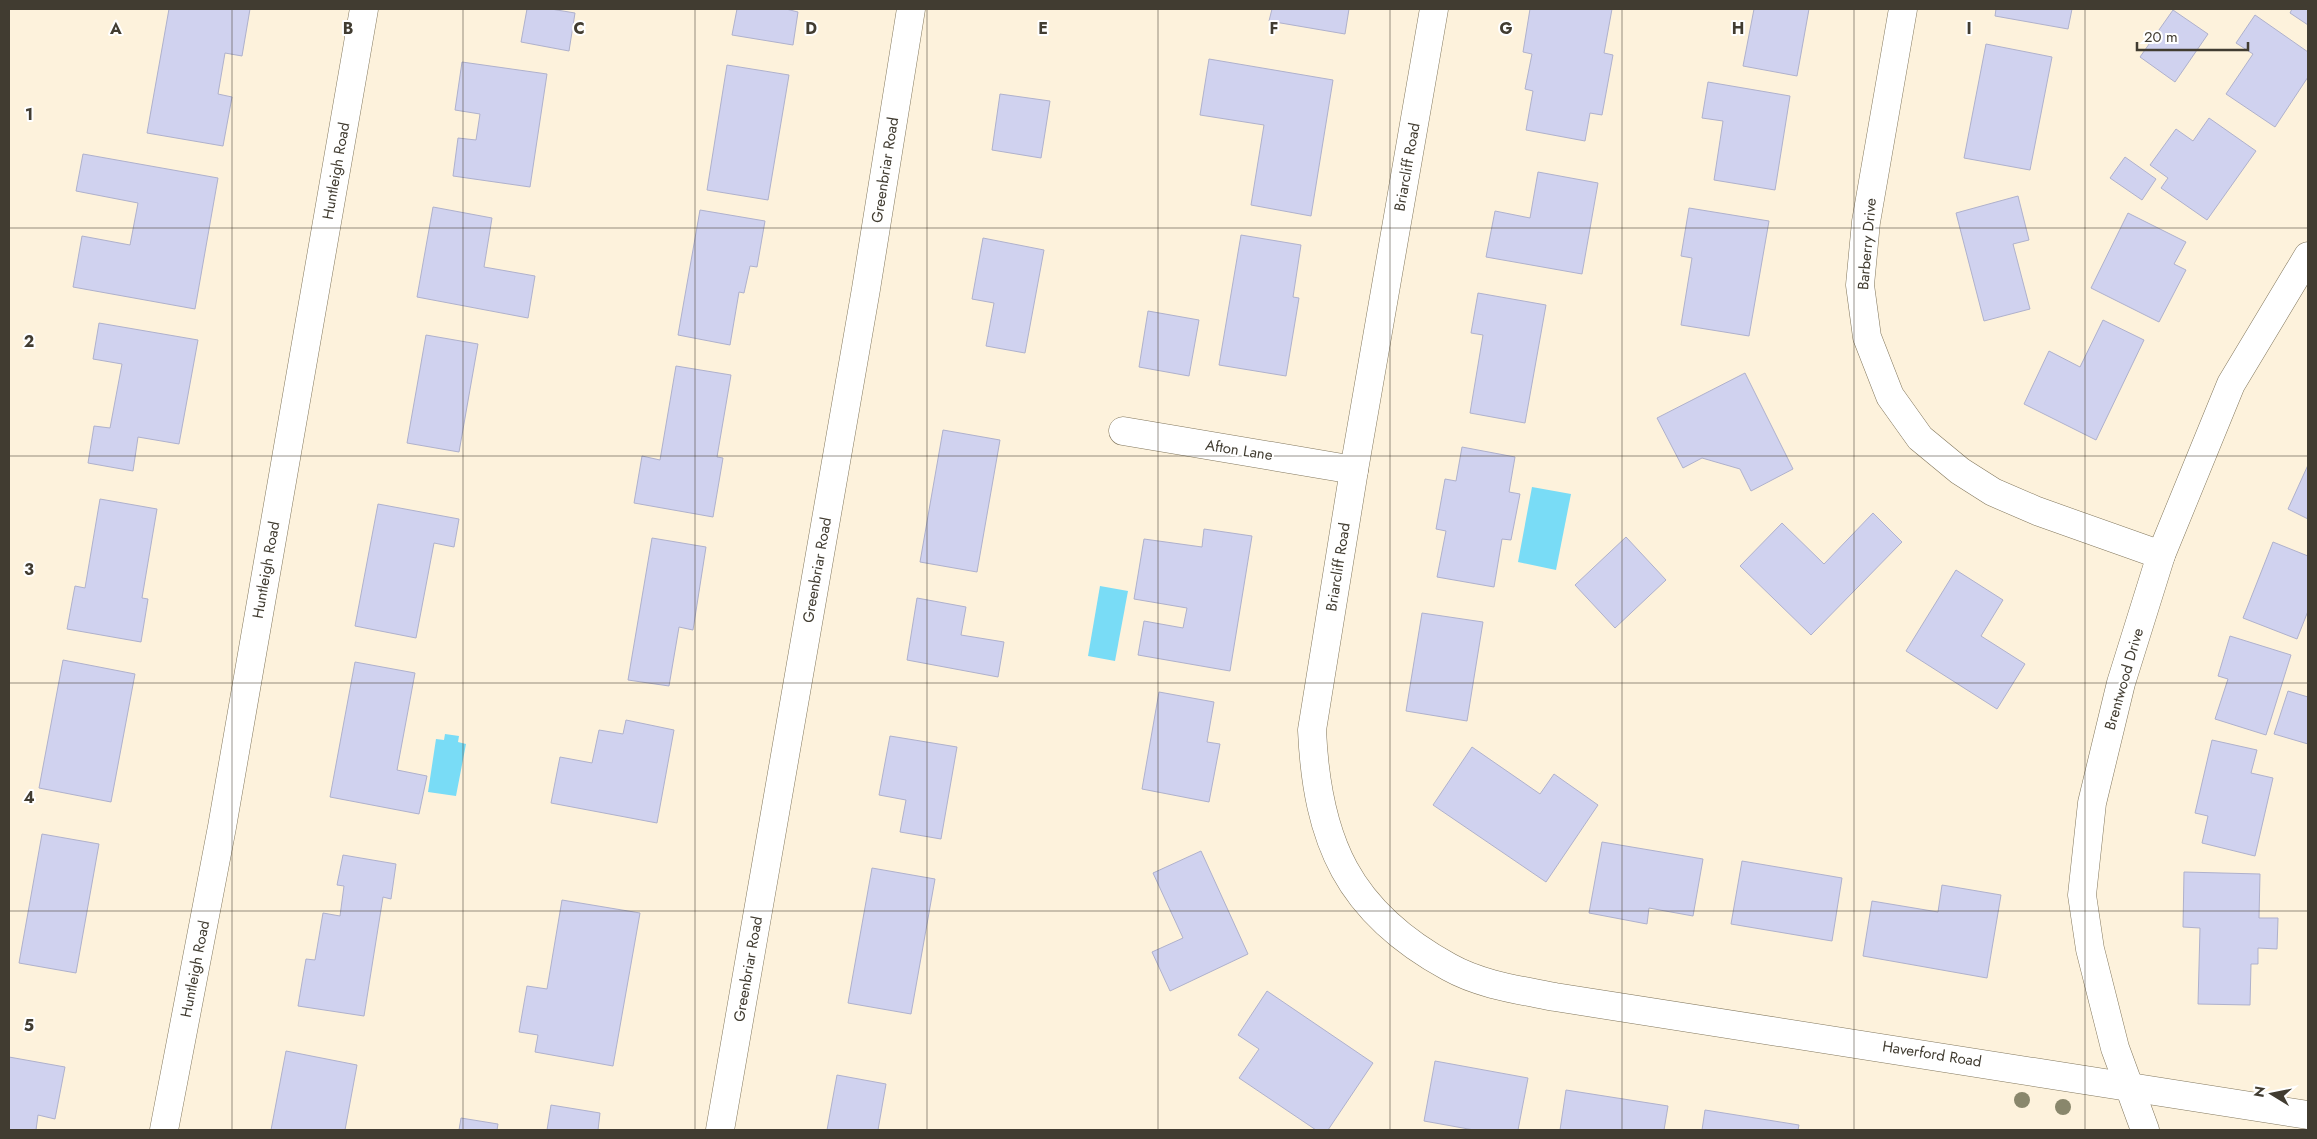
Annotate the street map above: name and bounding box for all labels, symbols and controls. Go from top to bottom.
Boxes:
text: A [109,17,122,40]
text: B [343,17,353,40]
text: C [573,17,585,40]
text: D [805,17,817,40]
text: E [1038,17,1048,40]
text: F [1270,17,1278,40]
text: G [1499,17,1513,40]
text: H [1732,17,1744,40]
text: I [1966,17,1972,40]
scale bar [2137,20,2248,52]
text: 20 m [2144,26,2178,48]
text: 1 [25,103,33,126]
street label: Greenbriar Road [866,116,904,224]
street label: Huntleigh Road [317,121,355,221]
street label: Briarcliff Road [1388,121,1426,213]
street label: Barberry Drive [1852,197,1882,291]
text: 2 [24,330,34,353]
street label: Afton Lane [1204,434,1275,466]
street label: Greenbriar Road [797,516,837,624]
street label: Huntleigh Road [247,520,285,620]
street label: Briarcliff Road [1320,521,1356,613]
text: 3 [24,558,34,581]
street label: Brentwood Drive [2099,625,2149,733]
text: 4 [23,786,35,809]
street label: Greenbriar Road [728,915,768,1023]
street label: Huntleigh Road [175,919,215,1019]
text: 5 [24,1014,34,1037]
street label: Haverford Road [1881,1035,1983,1073]
north arrow [2247,1069,2297,1119]
text: N [2248,1085,2270,1099]

